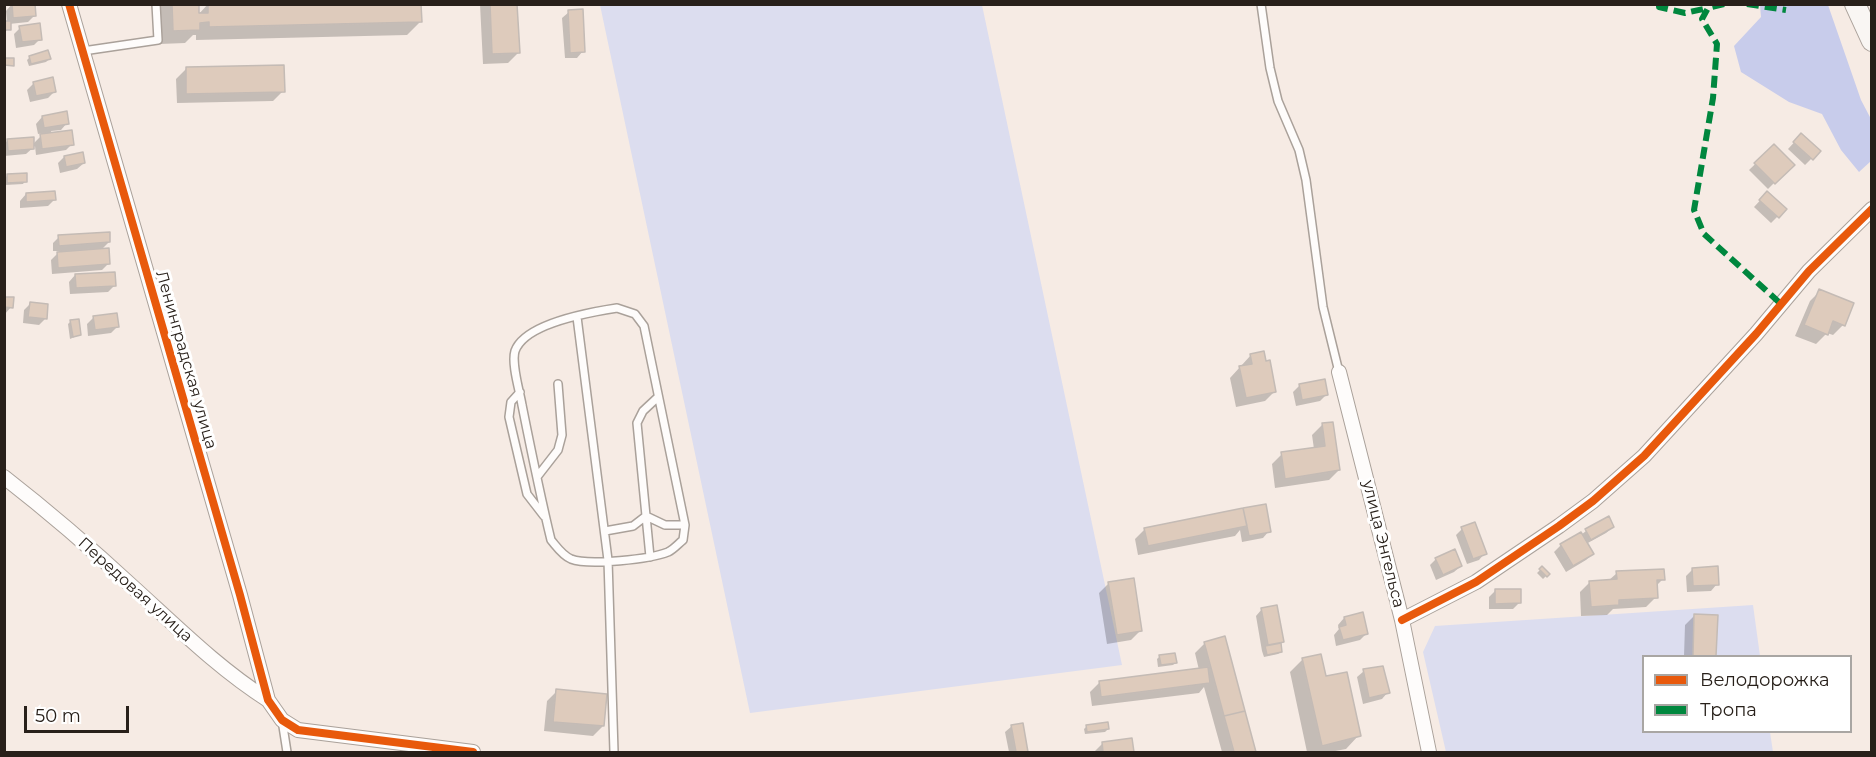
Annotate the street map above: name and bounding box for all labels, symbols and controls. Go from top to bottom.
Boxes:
street label: Ленинградская улица [151,269,221,451]
street label: улица Энгельса [1358,478,1408,610]
street label: Передовая улица [74,534,196,646]
legend [1642,655,1852,733]
text: Велодорожка [1700,669,1829,691]
scale bar [27,694,132,732]
text: Тропа [1700,699,1757,721]
text: 50 m [35,705,81,727]

